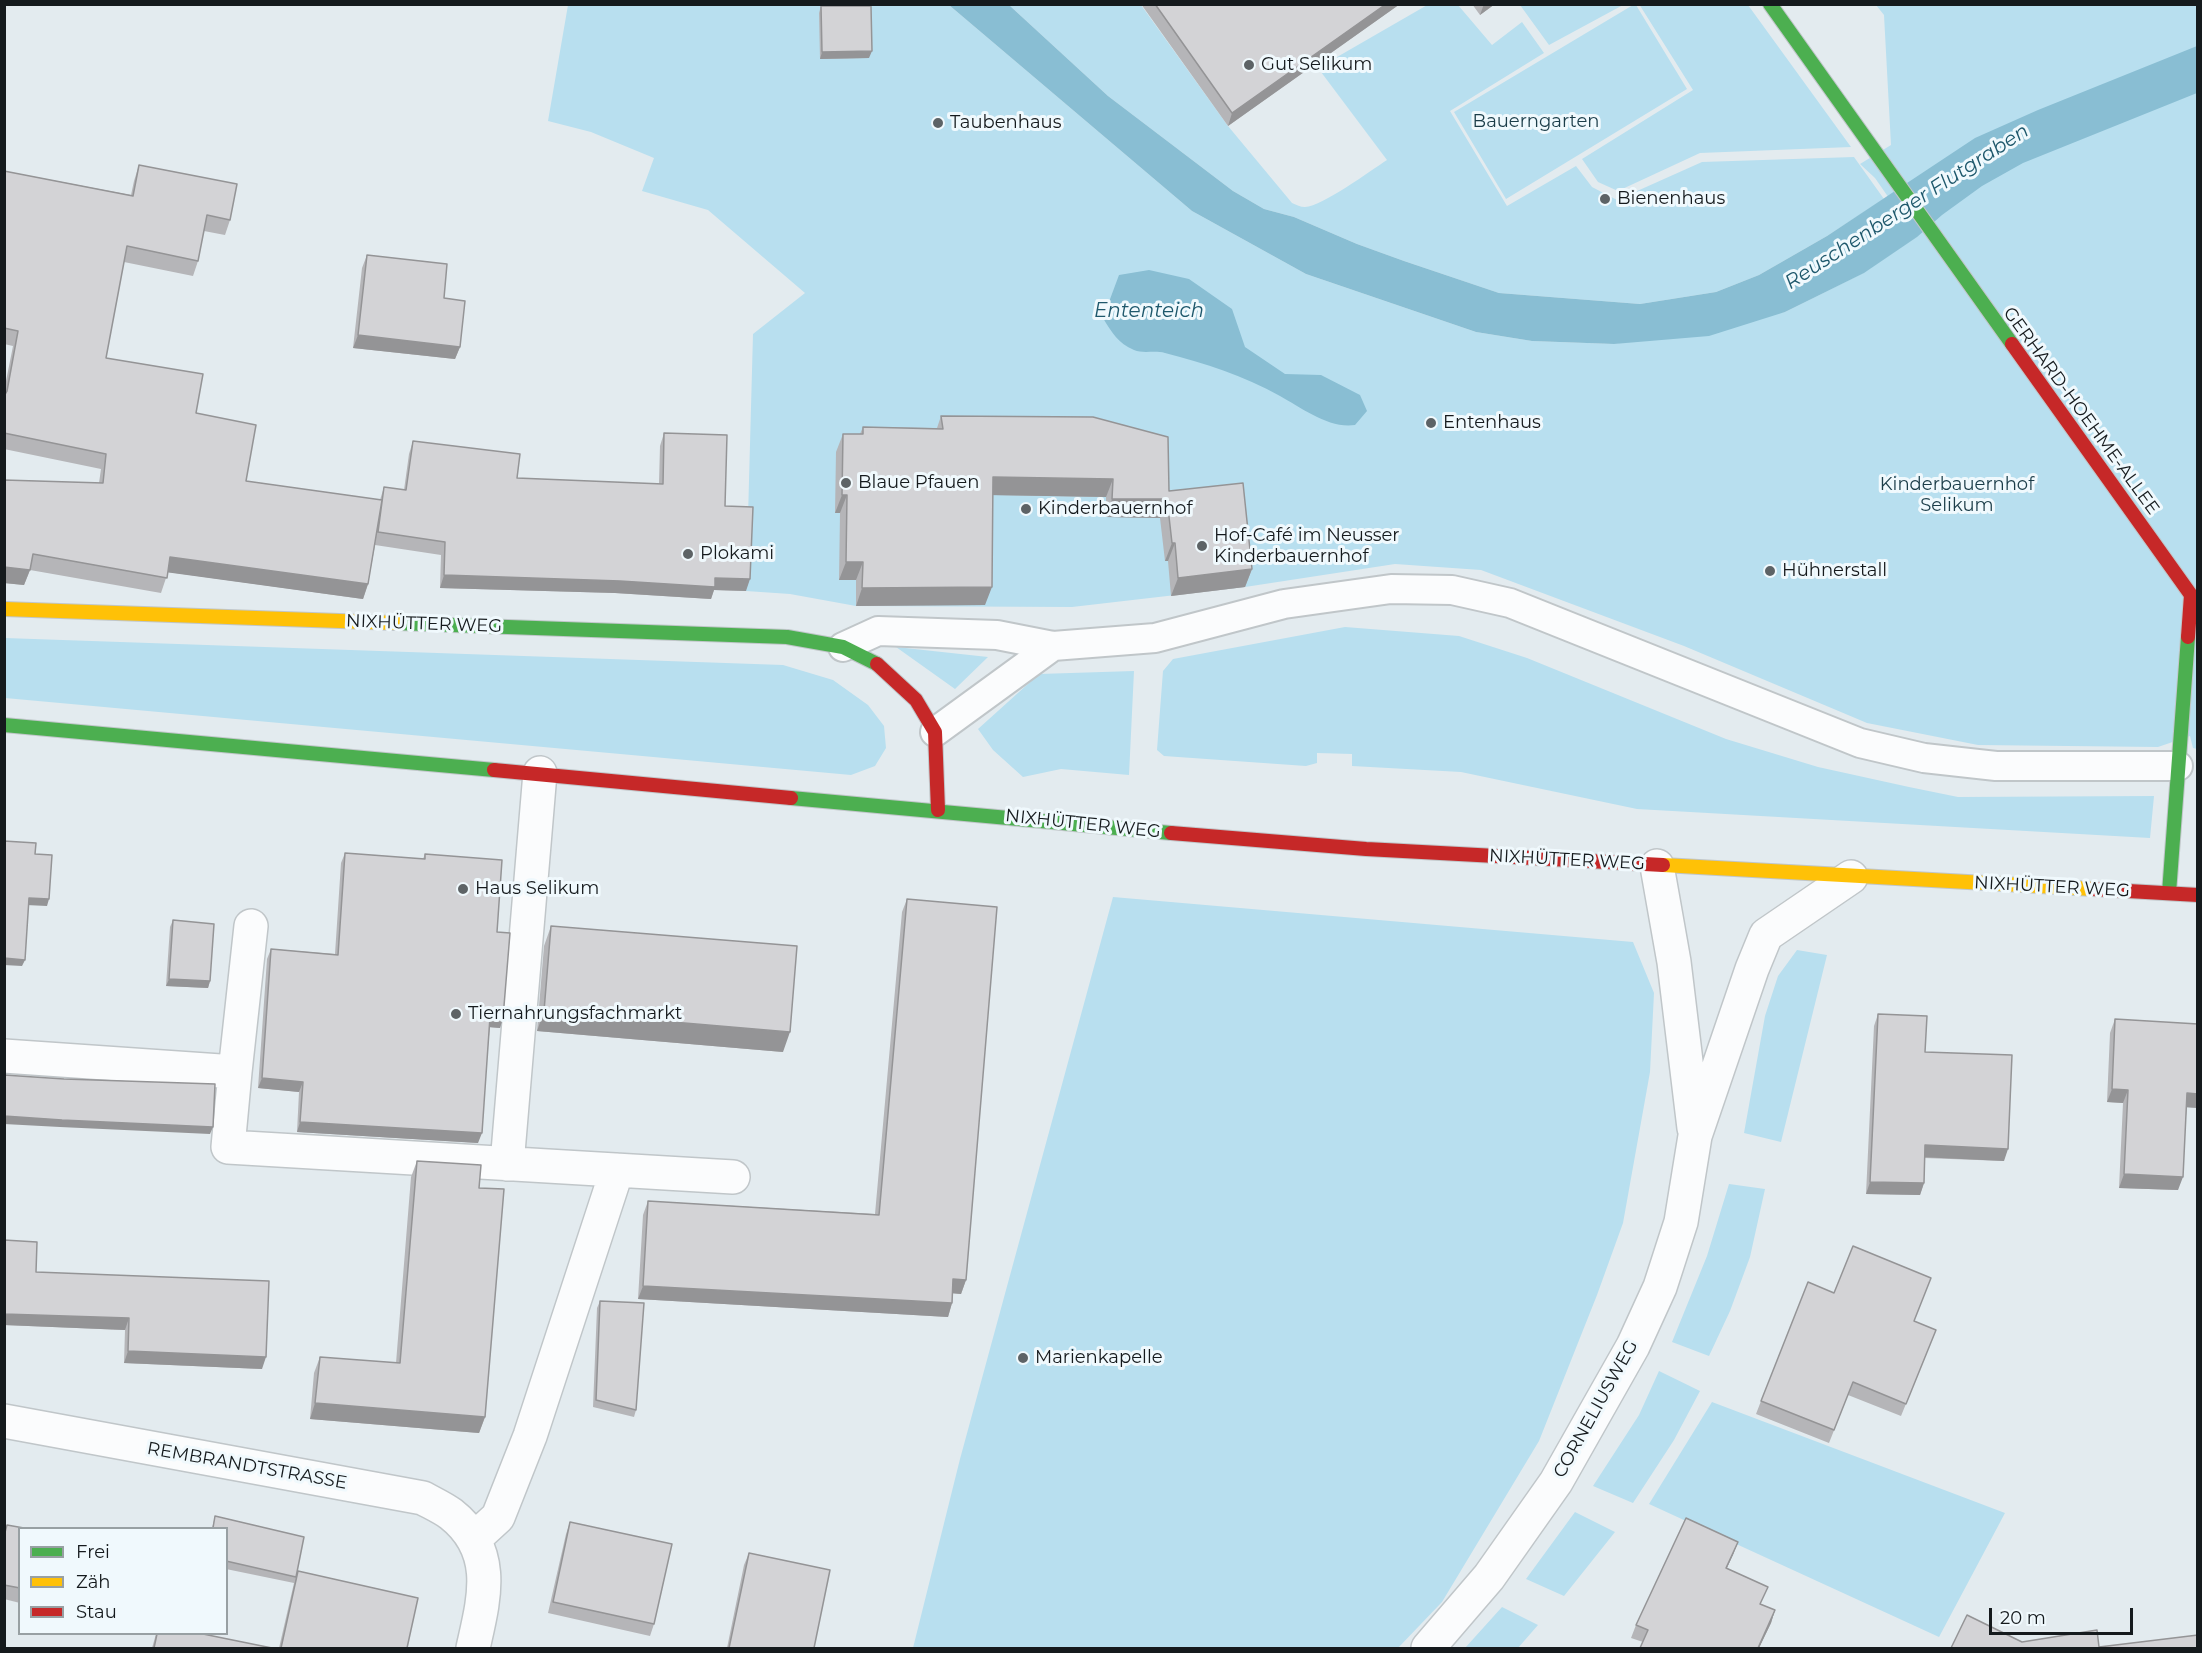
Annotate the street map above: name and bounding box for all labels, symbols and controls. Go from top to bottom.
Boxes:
place label: Gut Selikum [1261,54,1372,76]
marker: Gut Selikum [1242,58,1256,72]
park label: Bauerngarten [1473,111,1599,133]
place label: Taubenhaus [950,112,1061,134]
marker: Taubenhaus [931,116,945,130]
water label: Reuschenberger Flutgraben [1781,119,2033,295]
place label: Bienenhaus [1617,188,1725,210]
marker: Bienenhaus [1598,192,1612,206]
water label: Ententeich [1094,299,1204,323]
street label: GERHARD-HOEHME-ALLEE [1998,303,2164,519]
place label: Entenhaus [1443,412,1541,434]
marker: Entenhaus [1424,416,1438,430]
place label: Blaue Pfauen [858,472,979,494]
park label: Kinderbauernhof Selikum [1880,474,2034,516]
marker: Blaue Pfauen [839,476,853,490]
place label: Kinderbauernhof [1038,498,1192,520]
marker: Kinderbauernhof [1019,502,1033,516]
place label: Hof-Café im Neusser Kinderbauernhof [1214,525,1400,568]
marker: Hof-Café im Neusser Kinderbauernhof [1195,539,1209,553]
place label: Plokami [700,543,774,565]
marker: Plokami [681,547,695,561]
place label: Hühnerstall [1782,560,1887,582]
marker: Hühnerstall [1763,564,1777,578]
street label: NIXHÜTTER WEG [346,610,502,638]
street label: NIXHÜTTER WEG [1004,805,1162,843]
street label: NIXHÜTTER WEG [1489,845,1645,875]
street label: NIXHÜTTER WEG [1974,872,2130,902]
place label: Haus Selikum [475,878,599,900]
marker: Haus Selikum [456,882,470,896]
place label: Tiernahrungsfachmarkt [468,1003,682,1025]
marker: Tiernahrungsfachmarkt [449,1007,463,1021]
street label: CORNELIUSWEG [1549,1336,1643,1482]
place label: Marienkapelle [1035,1347,1163,1369]
marker: Marienkapelle [1016,1351,1030,1365]
street label: REMBRANDTSTRASSE [145,1438,349,1494]
legend [18,1527,228,1635]
text: Frei [76,1541,110,1563]
text: Zäh [76,1571,111,1593]
scale bar [1992,1596,2136,1634]
text: Stau [76,1601,117,1623]
text: 20 m [2000,1607,2046,1629]

